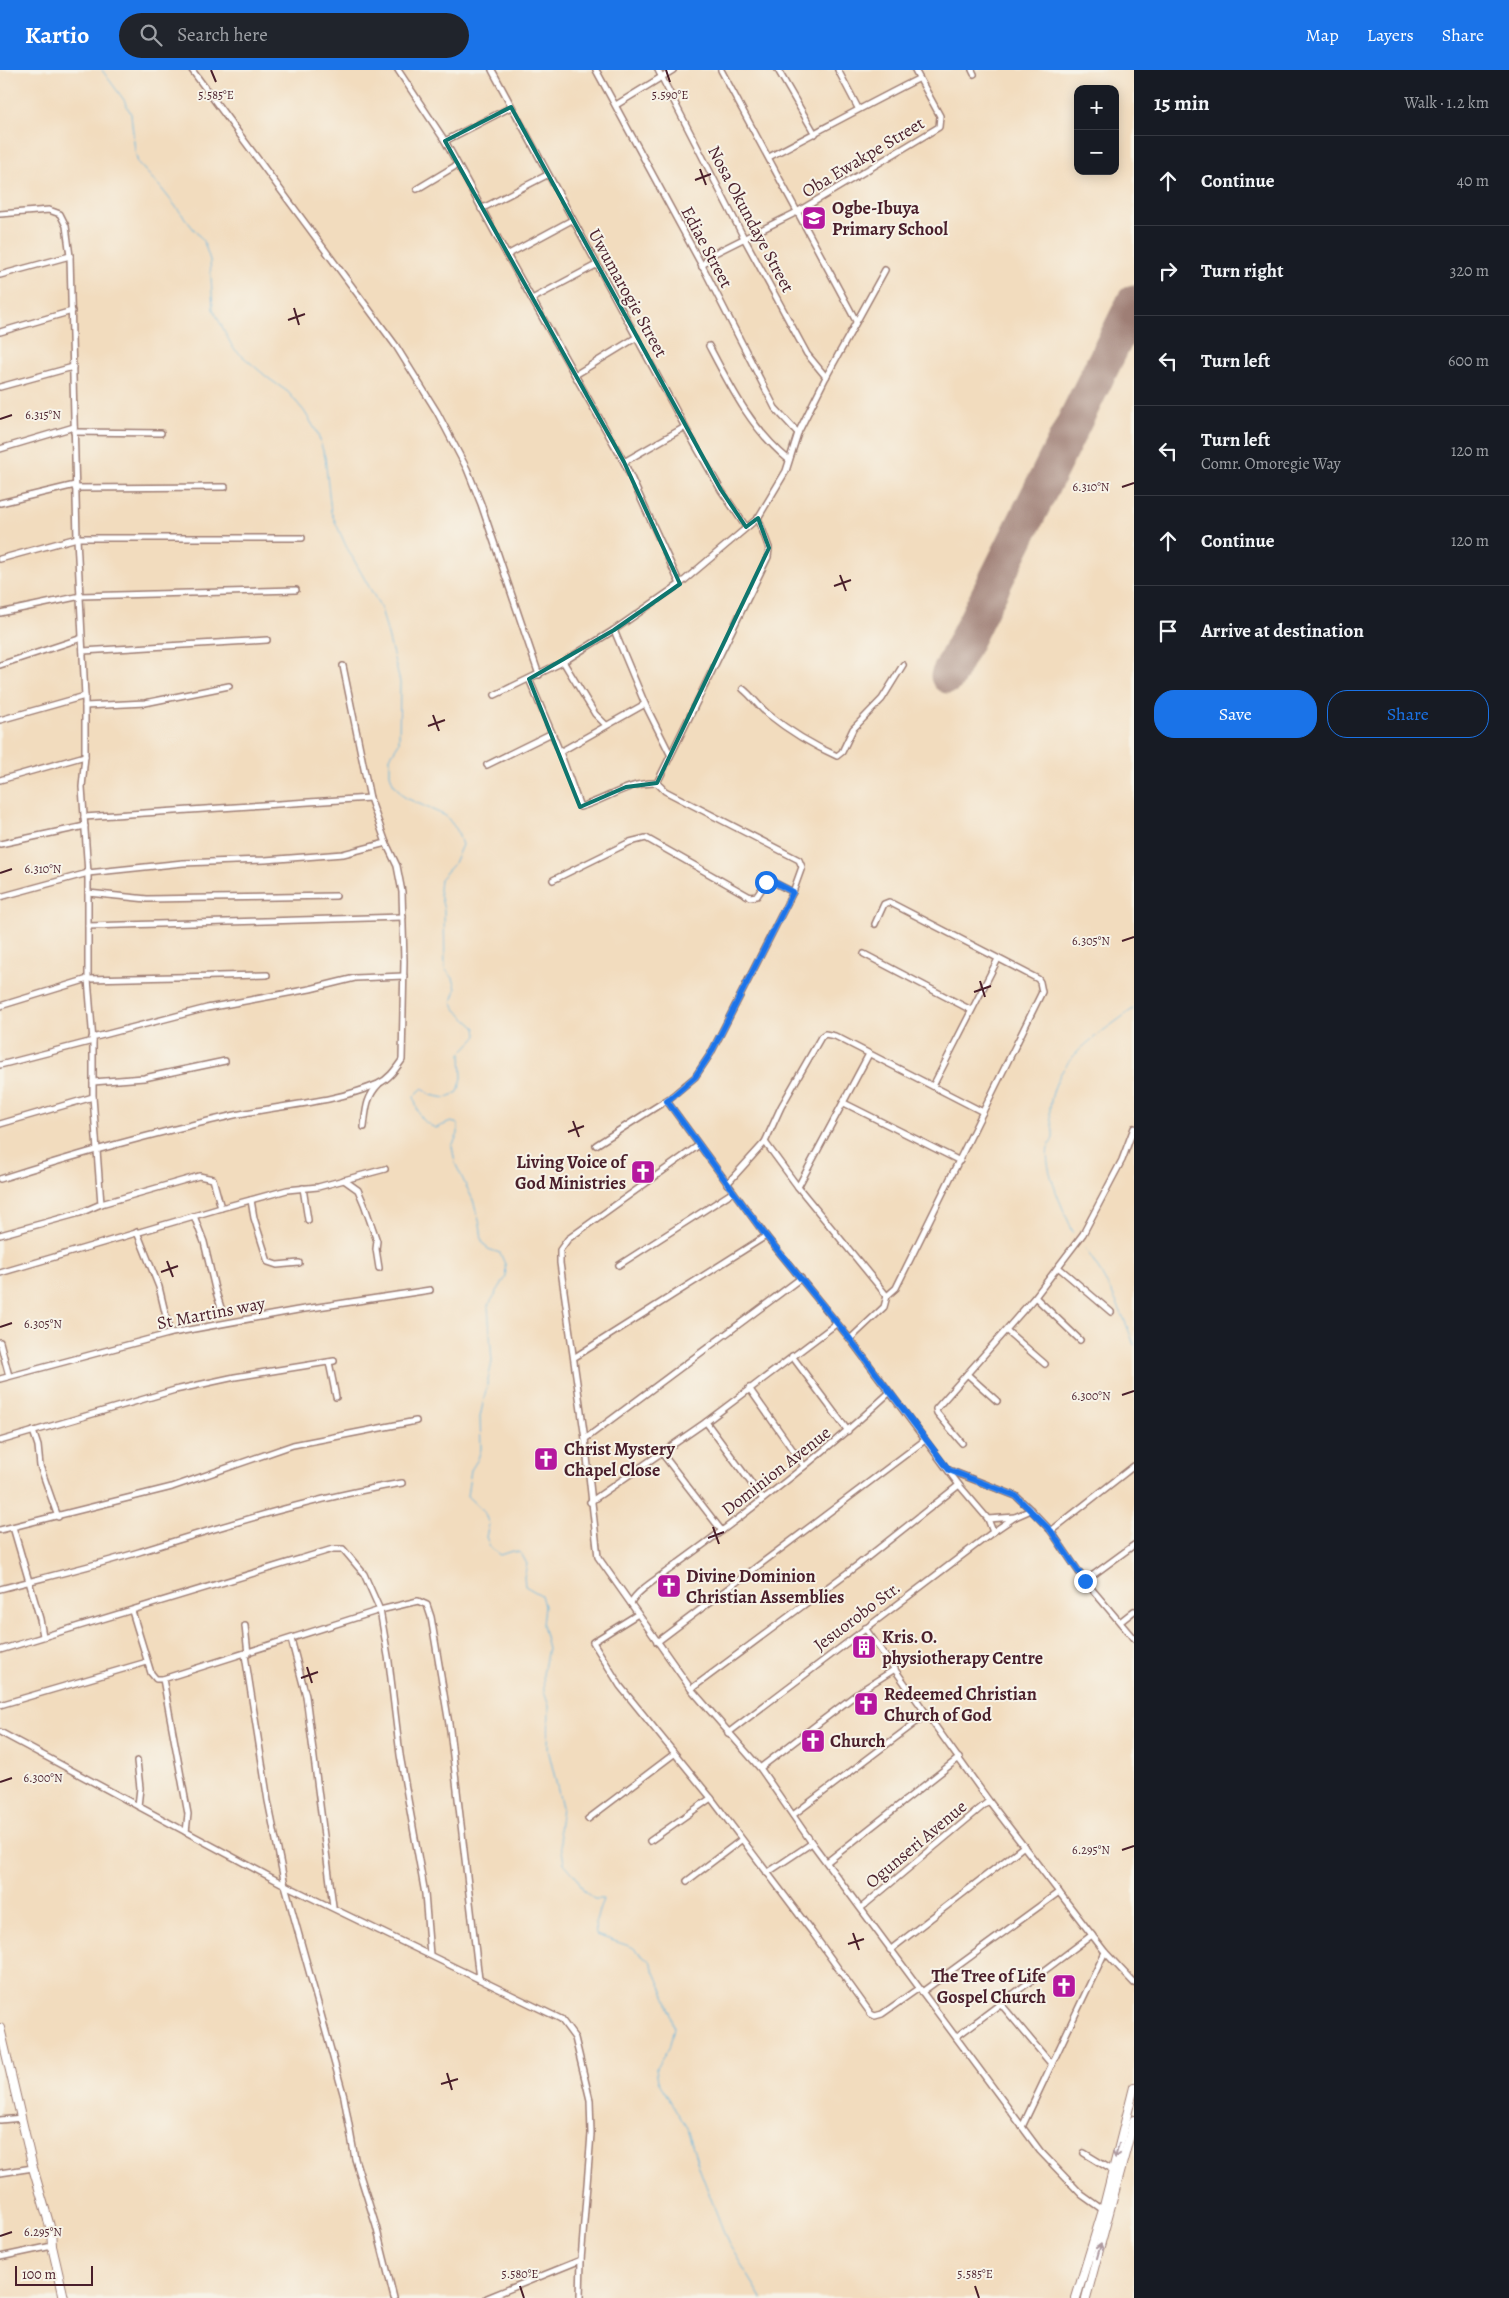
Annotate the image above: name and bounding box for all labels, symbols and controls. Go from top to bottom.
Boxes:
search box [119,13,469,58]
text: Kartio [25,19,89,51]
icon: search [137,21,165,49]
text: Search here [177,22,268,48]
text: Map [1306,23,1339,47]
text: Layers [1367,23,1414,47]
text: Share [1442,23,1484,47]
map controls [1074,85,1119,175]
button: + [1074,85,1119,130]
text: 5.585°E [198,87,234,103]
text: 5.590°E [652,87,688,103]
text: 15 min [1154,89,1210,117]
text: Walk · 1.2 km [1404,92,1489,114]
street label: Oba Ewakpe Street [797,111,929,203]
button: − [1074,130,1119,175]
street label: Nosa Okundaye Street [702,141,800,297]
icon: ahead [1154,167,1182,195]
text: Continue [1201,168,1275,194]
text: 40 m [1457,170,1489,192]
place label: Ogbe-Ibuya Primary School [832,196,948,241]
street label: Ediae Street [675,202,739,292]
school or university icon: Ogbe-Ibuya Primary School [801,205,827,231]
street label: Uwumarogie Street [583,224,673,362]
icon: right [1154,257,1182,285]
text: Turn right [1201,258,1283,284]
text: 320 m [1450,260,1489,282]
icon: left [1154,347,1182,375]
text: Turn left [1201,348,1270,374]
text: 600 m [1448,350,1489,372]
text: 6.315°N [25,407,61,423]
text: Turn left [1201,427,1270,453]
icon: left [1154,437,1182,465]
text: 120 m [1451,440,1489,462]
text: Comr. Omoregie Way [1201,453,1341,475]
text: 6.310°N [1073,479,1110,495]
icon: ahead [1154,527,1182,555]
text: Continue [1201,528,1275,554]
text: 120 m [1451,530,1489,552]
icon: arrive [1154,617,1182,645]
text: Arrive at destination [1201,618,1364,644]
button: Save [1154,690,1317,738]
button: Share [1327,690,1489,738]
text: 6.310°N [25,861,62,877]
route start [755,871,778,894]
text: 6.305°N [1072,933,1110,949]
place label: Living Voice of God Ministries [515,1150,629,1195]
church icon: Living Voice of God Ministries [630,1159,656,1185]
street label: St Martins way [155,1291,268,1335]
text: 6.305°N [24,1316,62,1332]
text: 6.300°N [1071,1388,1111,1404]
street label: Dominion Avenue [716,1421,836,1521]
place label: Christ Mystery Chapel Close [564,1437,675,1482]
church icon: Christ Mystery Chapel Close [533,1446,559,1472]
place label: Divine Dominion Christian Assemblies [686,1564,844,1609]
route end [1074,1570,1097,1593]
church icon: Divine Dominion Christian Assemblies [656,1573,682,1599]
street label: Jesuorobo Str. [809,1575,905,1657]
place label: Kris. O. physiotherapy Centre [882,1625,1043,1670]
building icon: Kris. O. physiotherapy Centre [851,1634,877,1660]
place label: Redeemed Christian Church of God [884,1682,1037,1727]
church icon: Redeemed Christian Church of God [853,1691,879,1717]
church icon: Church [800,1728,826,1754]
place label: Church [830,1729,886,1753]
text: 6.300°N [23,1770,63,1786]
street label: Ogunseri Avenue [860,1794,972,1894]
text: 6.295°N [1072,1842,1110,1858]
place label: The Tree of Life Gospel Church [931,1964,1046,2009]
church icon: The Tree of Life Gospel Church [1051,1973,1077,1999]
one-way arrow [1112,2143,1121,2159]
text: 6.295°N [24,2224,62,2240]
one-way arrow [1095,2244,1105,2260]
scale bar [15,2263,92,2286]
text: 100 m [22,2265,56,2284]
text: 5.580°E [502,2266,538,2282]
text: 5.585°E [957,2266,993,2282]

